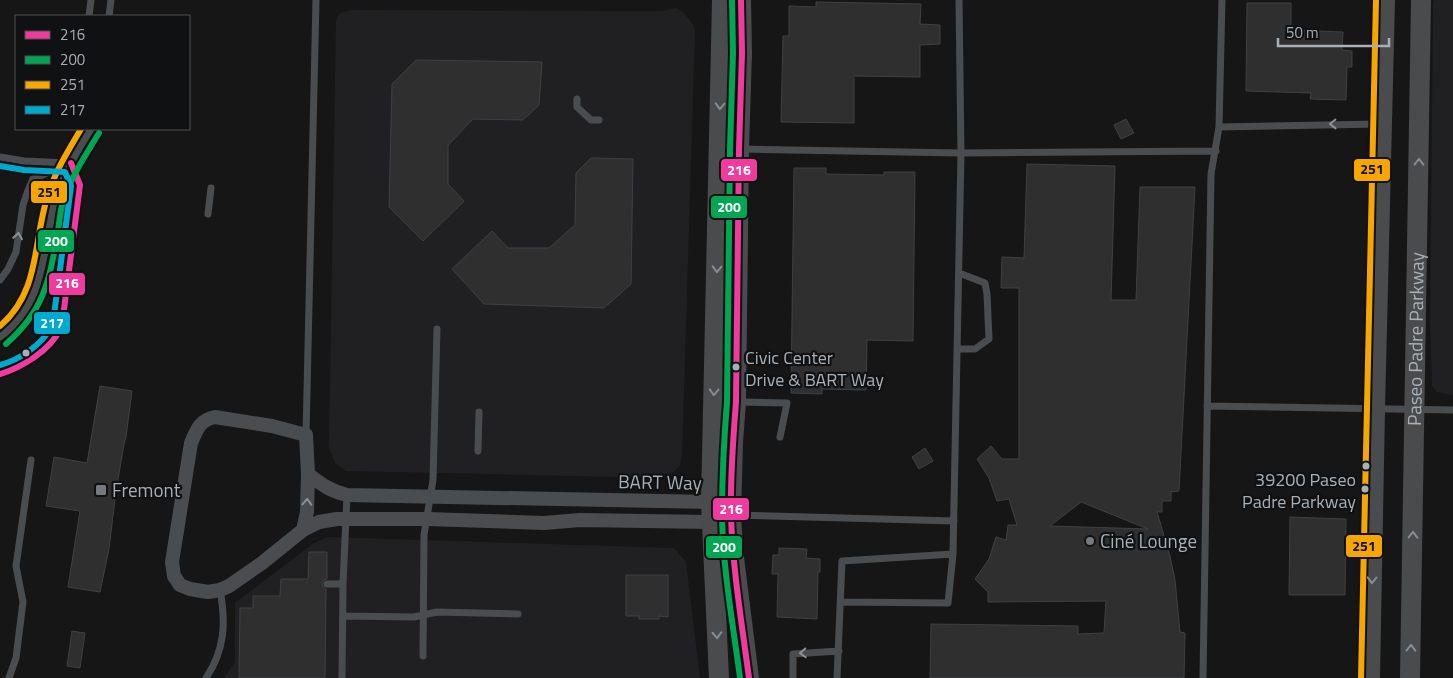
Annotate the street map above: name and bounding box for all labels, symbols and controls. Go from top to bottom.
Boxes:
legend [15,15,190,130]
scale bar [1278,15,1389,47]
text: 50 m [1286,21,1319,44]
text: 216 [60,23,85,46]
text: 200 [60,48,85,71]
text: 251 [60,73,85,96]
text: 217 [60,98,85,121]
one-way arrow [714,103,725,111]
one-way arrow [1329,119,1337,130]
line badge: 216 [720,158,758,182]
line badge: 251 [1353,158,1391,182]
text: 251 [1360,158,1384,179]
one-way arrow [1413,158,1424,166]
text: 216 [727,159,751,180]
line badge: 251 [30,180,68,204]
text: 251 [37,181,61,202]
line badge: 200 [710,195,748,219]
text: 200 [717,196,741,217]
line badge: 200 [37,229,75,253]
text: 200 [44,230,68,251]
one-way arrow [12,231,23,239]
street label: Paseo Padre Parkway [1399,252,1431,426]
one-way arrow [711,265,722,273]
line badge: 216 [48,272,86,296]
text: 216 [55,272,79,293]
line badge: 217 [33,311,71,335]
text: 217 [40,312,64,333]
place label: Civic Center Drive & BART Way [745,344,884,393]
unlabelled marker [21,348,31,358]
marker: Civic Center Drive & BART Way [731,362,741,372]
one-way arrow [708,388,719,396]
unlabelled marker [1361,461,1371,471]
street label: BART Way [618,466,702,497]
place label: 39200 Paseo Padre Parkway [1242,466,1356,515]
place label: Fremont [112,475,181,504]
marker: Fremont [94,483,108,497]
marker: 39200 Paseo Padre Parkway [1360,484,1370,494]
line badge: 216 [712,497,750,521]
one-way arrow [302,498,313,506]
text: 216 [719,498,743,519]
place label: Ciné Lounge [1100,526,1197,555]
one-way arrow [1407,531,1418,539]
line badge: 251 [1345,534,1383,558]
line badge: 200 [705,535,743,559]
marker: Ciné Lounge [1084,535,1096,547]
text: 251 [1352,535,1376,556]
text: 200 [712,536,736,557]
one-way arrow [1367,576,1377,584]
one-way arrow [712,632,723,640]
one-way arrow [1405,644,1416,652]
one-way arrow [799,648,807,658]

